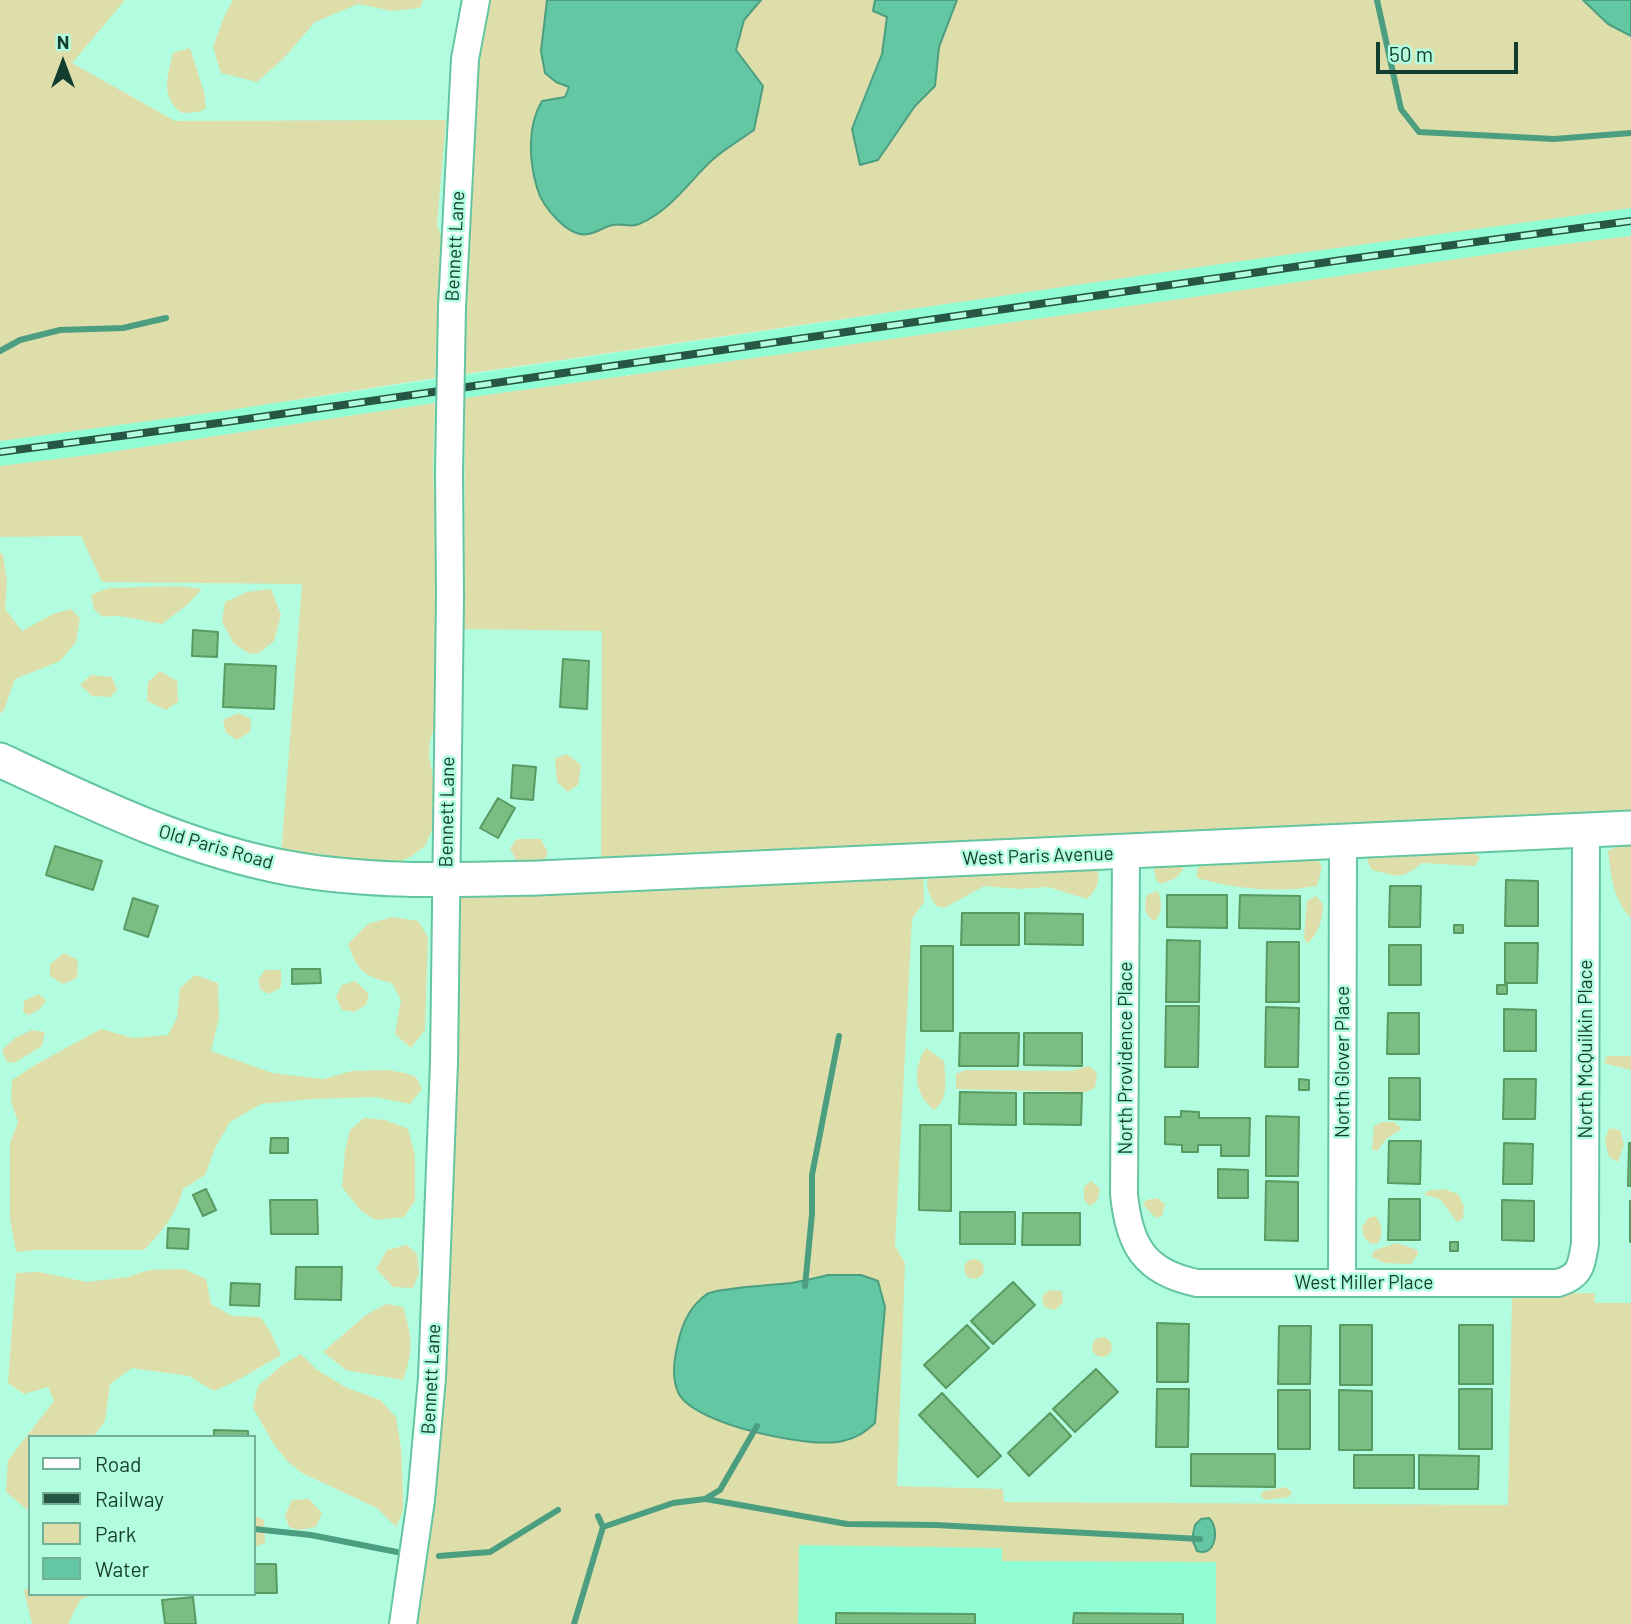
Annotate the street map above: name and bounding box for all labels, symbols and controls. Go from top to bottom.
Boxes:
north arrow [28,28,98,98]
scale bar [1379,28,1521,72]
text: N [57,30,69,53]
text: 50 m [1389,41,1433,66]
street label: Bennett Lane [441,190,469,302]
street label: Bennett Lane [435,756,459,868]
street label: Old Paris Road [156,820,276,874]
street label: West Paris Avenue [962,842,1114,870]
street label: North McQuilkin Place [1575,960,1597,1138]
street label: North Providence Place [1115,962,1137,1154]
street label: North Glover Place [1332,986,1354,1138]
street label: West Miller Place [1295,1272,1433,1294]
street label: Bennett Lane [417,1323,445,1435]
legend [28,1435,256,1596]
text: Road [95,1451,141,1476]
text: Railway [95,1486,164,1511]
text: Park [95,1521,136,1546]
text: Water [95,1556,149,1581]

